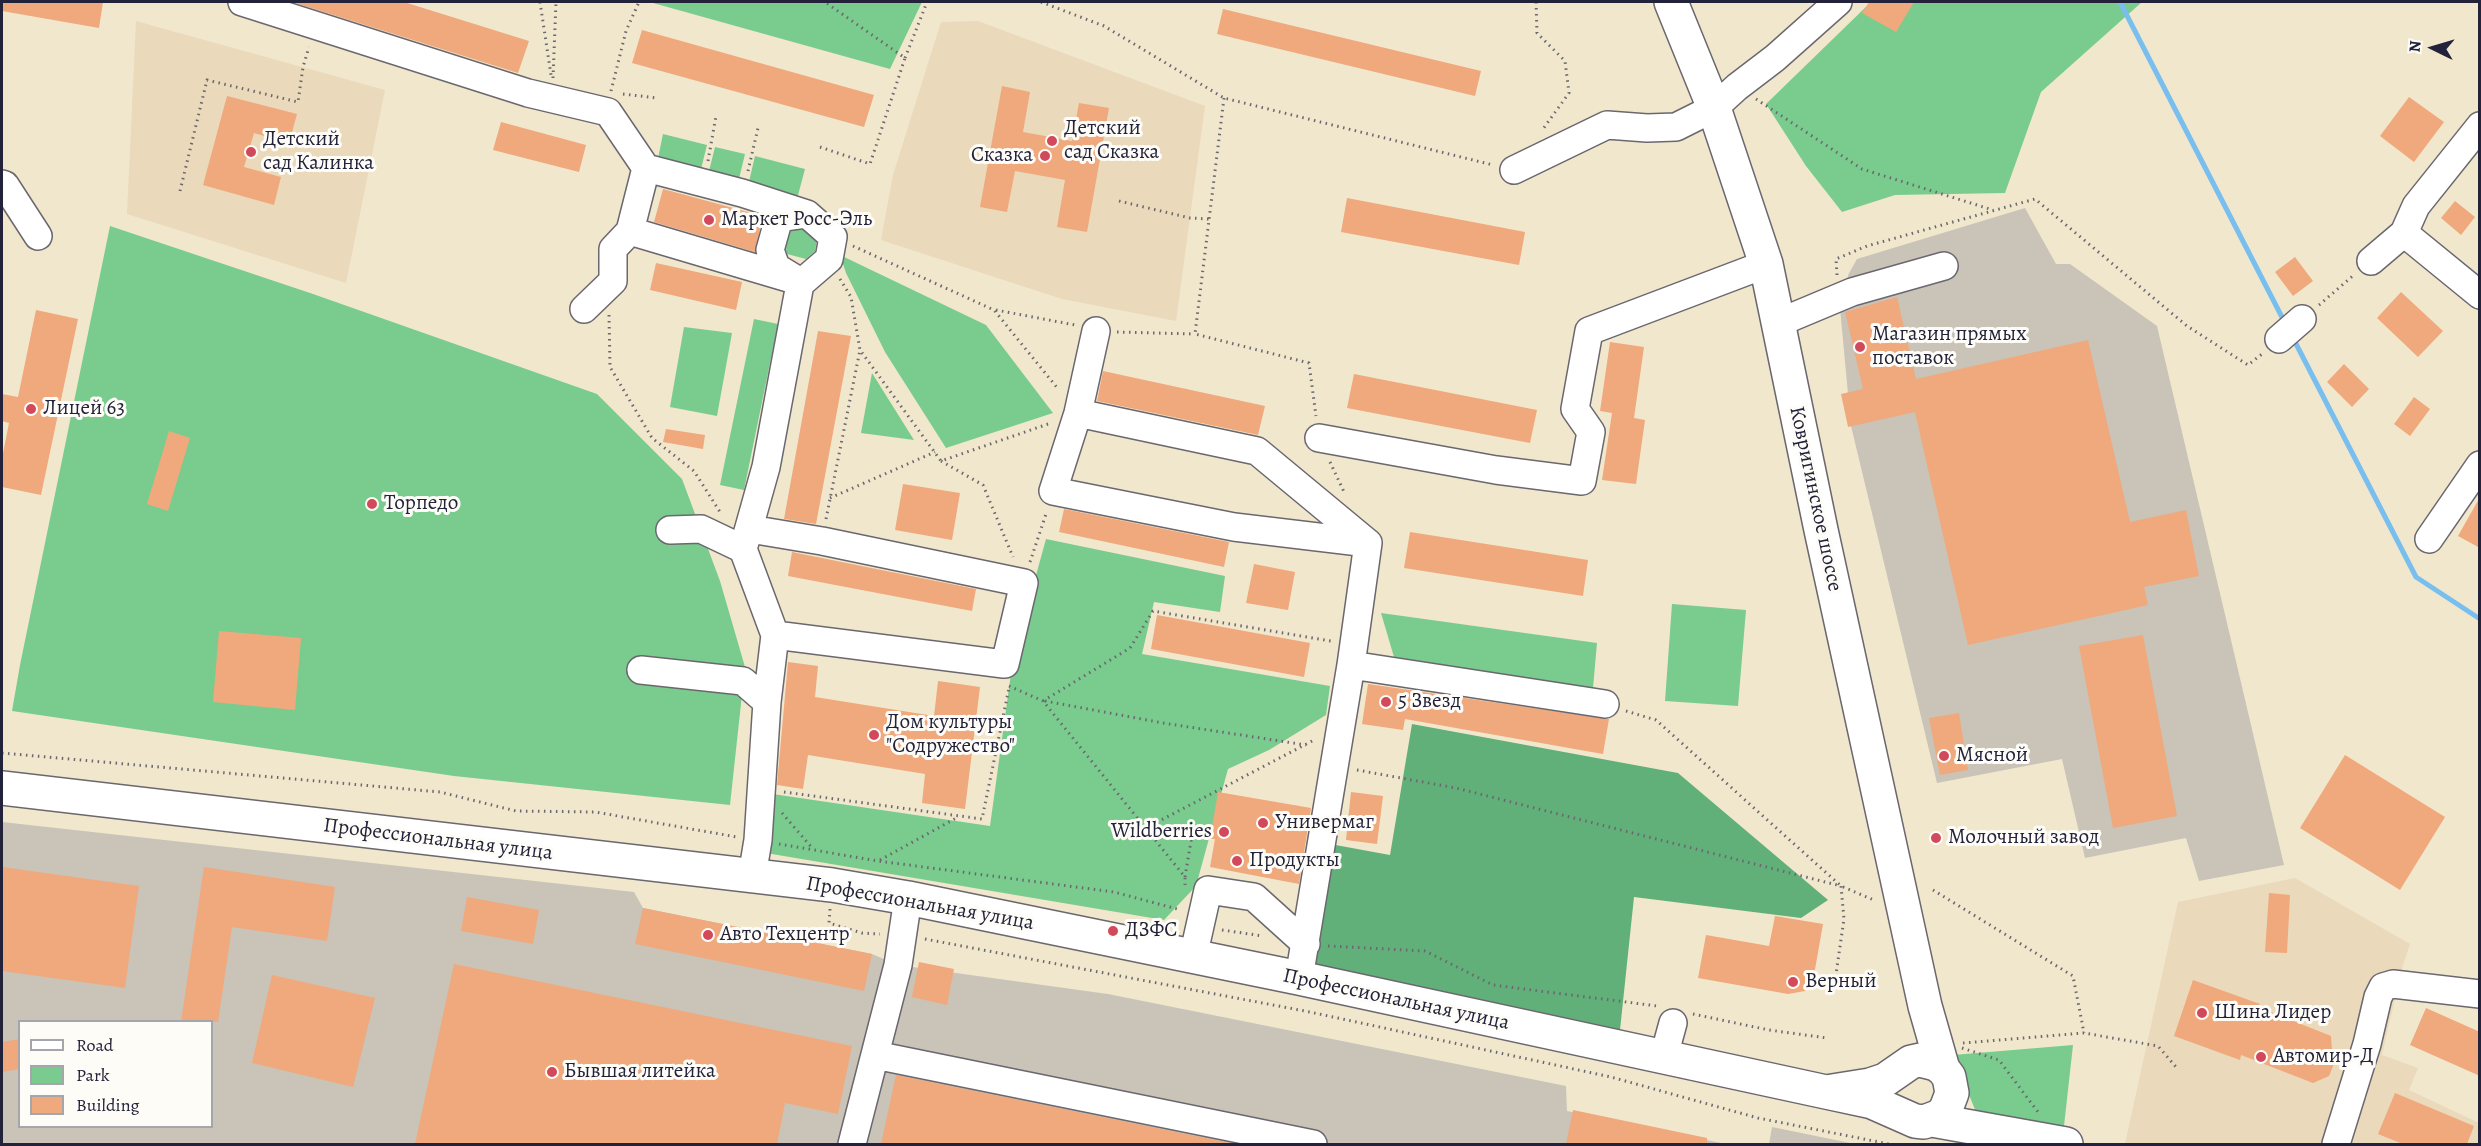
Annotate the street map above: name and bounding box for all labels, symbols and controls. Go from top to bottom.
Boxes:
north arrow [2403,18,2463,78]
text: N [2404,40,2427,53]
place label: Детский сад Сказка [1064,116,1159,166]
place label: Детский сад Калинка [263,127,374,177]
marker: Детский сад Сказка [1045,134,1059,148]
place label: Сказка [971,143,1033,169]
marker: Детский сад Калинка [244,145,258,159]
marker: Сказка [1038,149,1052,163]
place label: Маркет Росс-Эль [721,207,872,233]
marker: Маркет Росс-Эль [702,213,716,227]
place label: Магазин прямых поставок [1872,322,2026,372]
marker: Магазин прямых поставок [1853,340,1867,354]
place label: Лицей 63 [43,396,125,422]
marker: Лицей 63 [24,402,38,416]
street label: Ковригинское шоссе [1783,404,1847,594]
place label: Торпедо [384,491,458,517]
marker: Торпедо [365,497,379,511]
place label: 5 Звезд [1398,689,1461,715]
marker: 5 Звезд [1379,695,1393,709]
place label: Дом культуры "Содружество" [886,710,1015,760]
marker: Дом культуры "Содружество" [867,728,881,742]
place label: Мясной [1956,743,2028,769]
marker: Мясной [1937,749,1951,763]
place label: Универмаг [1275,810,1374,836]
street label: Профессиональная улица [322,813,554,867]
marker: Универмаг [1256,816,1270,830]
place label: Wildberries [1111,819,1212,845]
marker: Wildberries [1217,825,1231,839]
place label: Молочный завод [1948,825,2099,851]
marker: Молочный завод [1929,831,1943,845]
place label: Продукты [1249,848,1340,874]
marker: Продукты [1230,854,1244,868]
street label: Профессиональная улица [804,872,1036,936]
place label: ДЗФС [1125,918,1177,944]
place label: Авто Техцентр [720,922,849,948]
marker: ДЗФС [1106,924,1120,938]
marker: Авто Техцентр [701,928,715,942]
street label: Профессиональная улица [1280,964,1512,1036]
place label: Верный [1805,969,1876,995]
marker: Верный [1786,975,1800,989]
place label: Шина Лидер [2214,1000,2331,1026]
marker: Шина Лидер [2195,1006,2209,1020]
legend [18,1020,213,1128]
text: Road [76,1033,113,1057]
place label: Автомир-Д [2273,1044,2374,1070]
marker: Автомир-Д [2254,1050,2268,1064]
place label: Бывшая литейка [564,1059,716,1085]
text: Park [76,1063,110,1087]
marker: Бывшая литейка [545,1065,559,1079]
text: Building [76,1093,140,1117]

